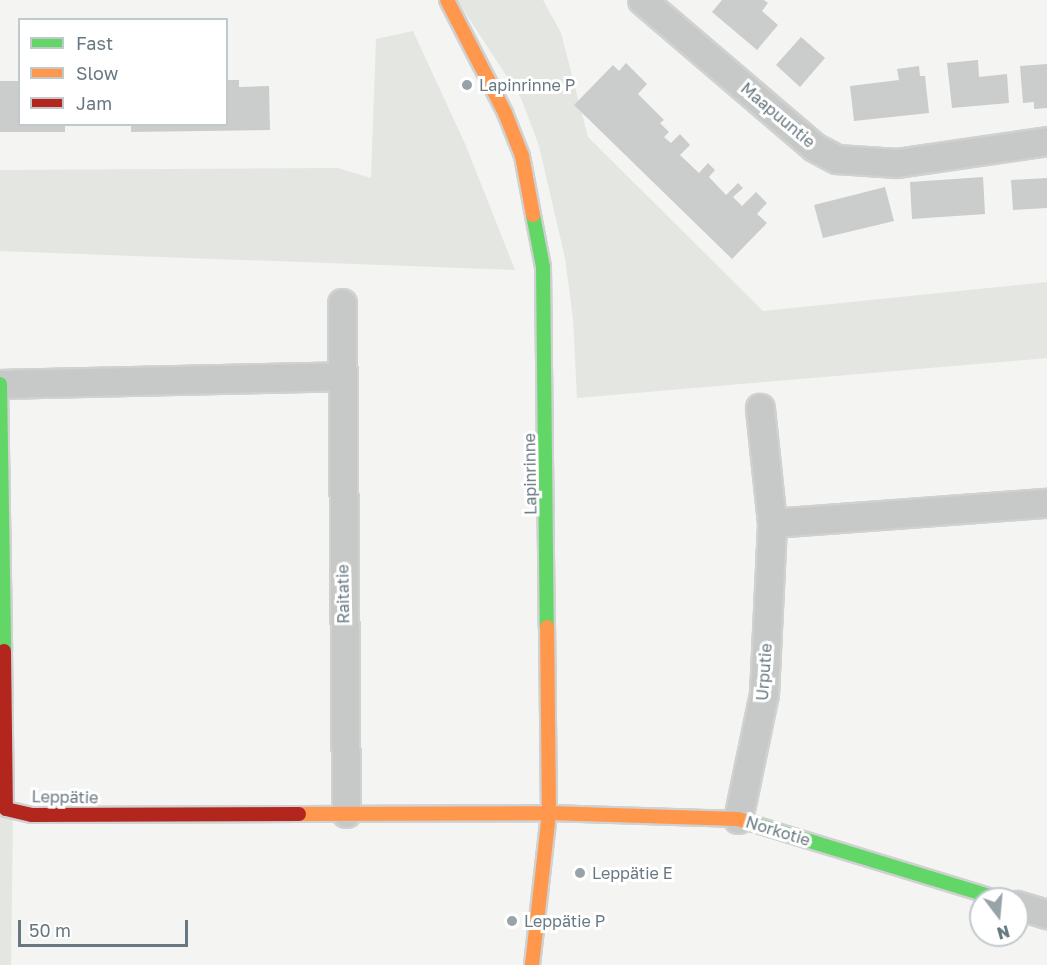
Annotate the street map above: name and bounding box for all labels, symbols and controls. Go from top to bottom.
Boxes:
legend [18,18,228,126]
text: Fast [76,32,113,54]
text: Slow [76,62,118,84]
place label: Lapinrinne P [479,75,575,95]
marker: Lapinrinne P [460,78,474,92]
street label: Maapuuntie [737,78,819,152]
text: Jam [76,92,112,114]
street label: Lapinrinne [520,433,540,515]
street label: Raitatie [333,564,353,624]
street label: Urputie [752,643,776,701]
street label: Leppätie [31,787,99,807]
street label: Norkotie [743,812,813,850]
place label: Leppätie E [592,863,673,883]
marker: Leppätie E [573,866,587,880]
north arrow [969,887,1029,947]
scale bar [21,908,190,946]
place label: Leppätie P [524,911,605,931]
marker: Leppätie P [505,914,519,928]
text: 50 m [29,919,71,941]
text: N [995,921,1012,944]

